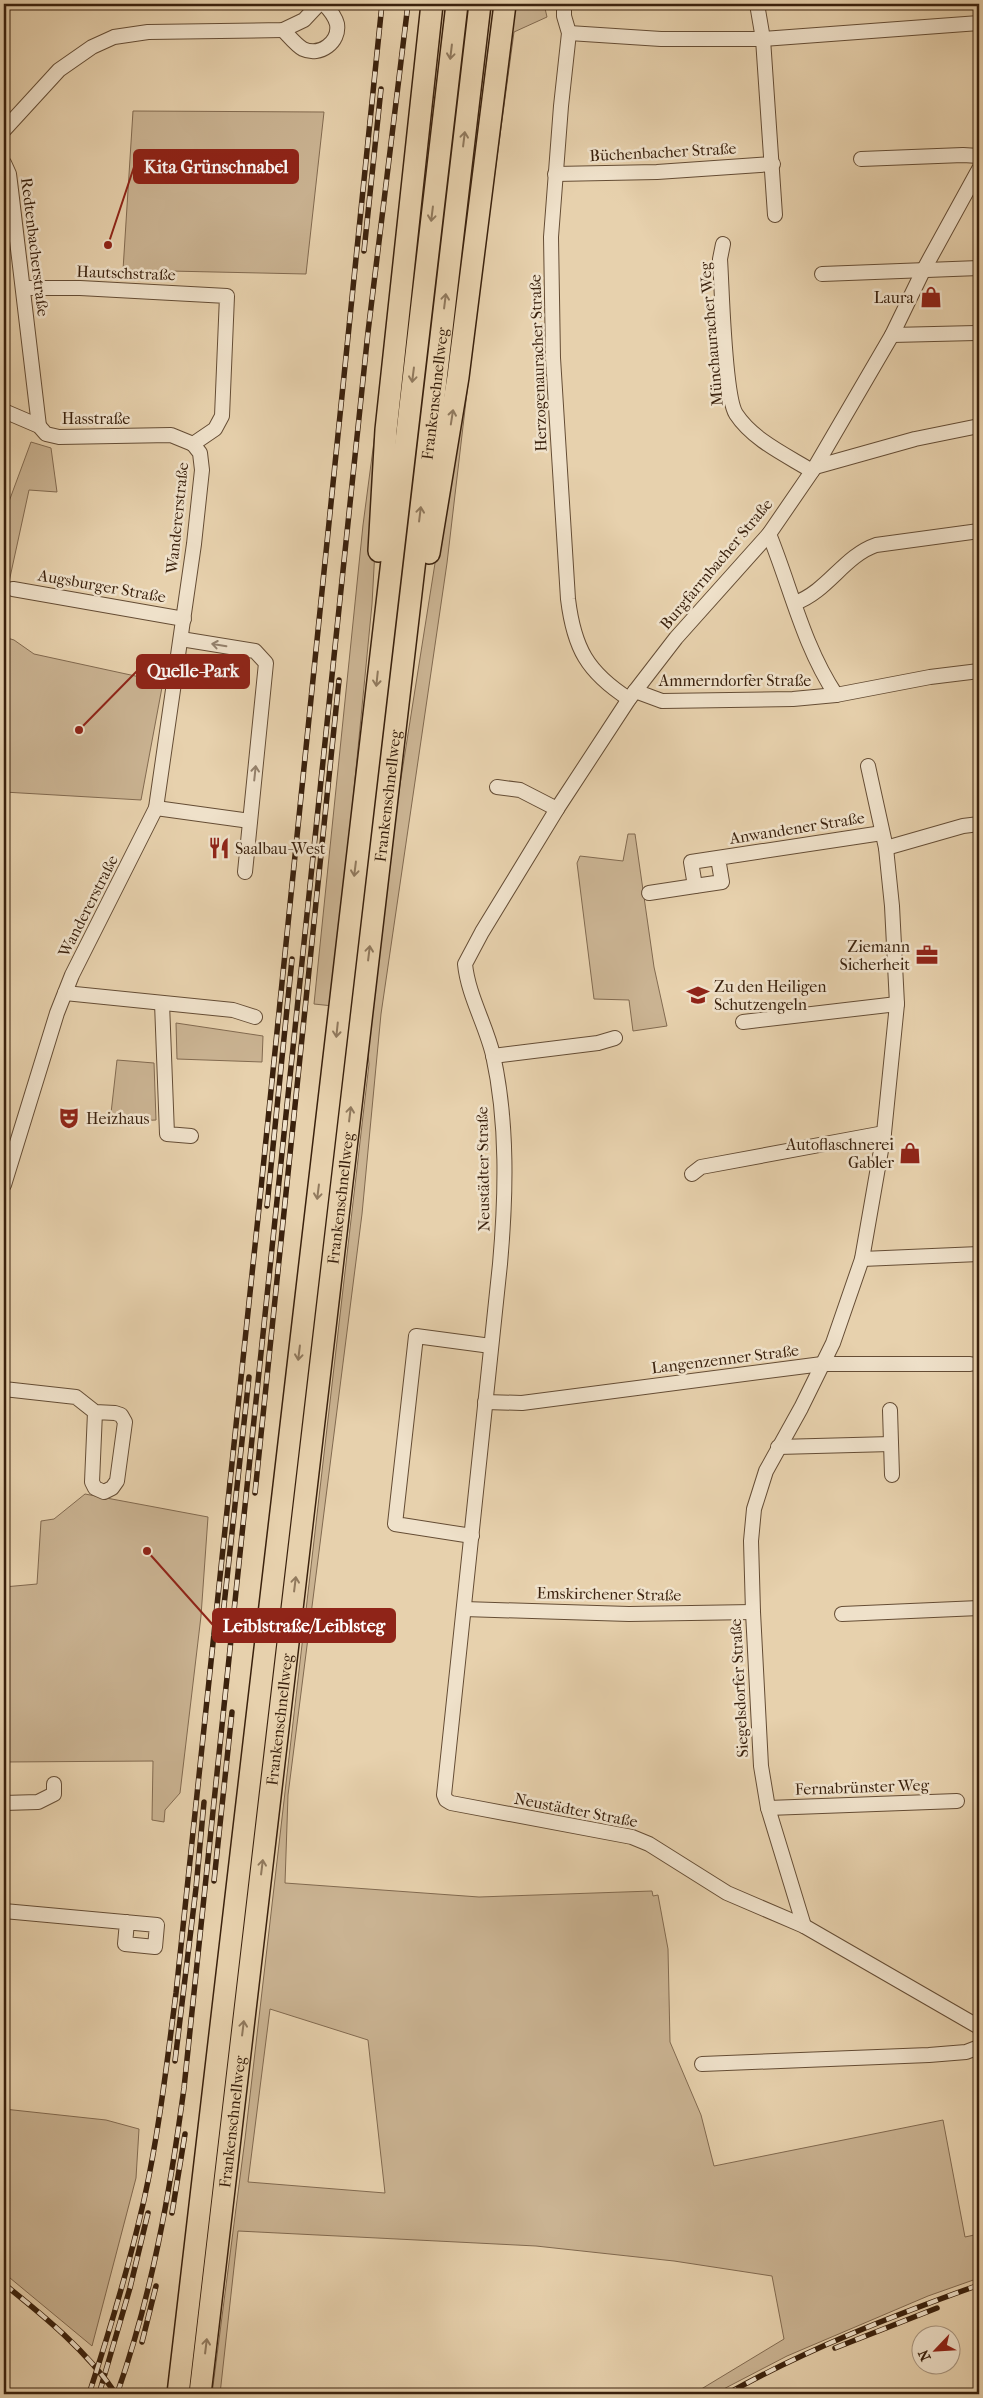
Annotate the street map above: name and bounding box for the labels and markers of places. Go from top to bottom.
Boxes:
callout: Kita Grünschnabel [134,150,298,183]
shop icon: Laura [918,284,944,310]
place label: Laura [874,288,915,307]
callout: Quelle-Park [137,655,249,688]
restaurant icon: Saalbau-West [206,835,232,861]
place label: Saalbau-West [235,839,326,858]
place label: Ziemann Sicherheit [840,937,911,974]
office icon: Ziemann Sicherheit [914,942,940,968]
place label: Zu den Heiligen Schutzengeln [714,977,827,1014]
school or university icon: Zu den Heiligen Schutzengeln [685,982,711,1008]
theatre icon: Heizhaus [56,1105,82,1131]
place label: Heizhaus [86,1109,150,1128]
place label: Autoflaschnerei Gabler [785,1135,894,1172]
shop icon: Autoflaschnerei Gabler [897,1140,923,1166]
callout: Leiblstraße/Leiblsteg [213,1609,395,1642]

